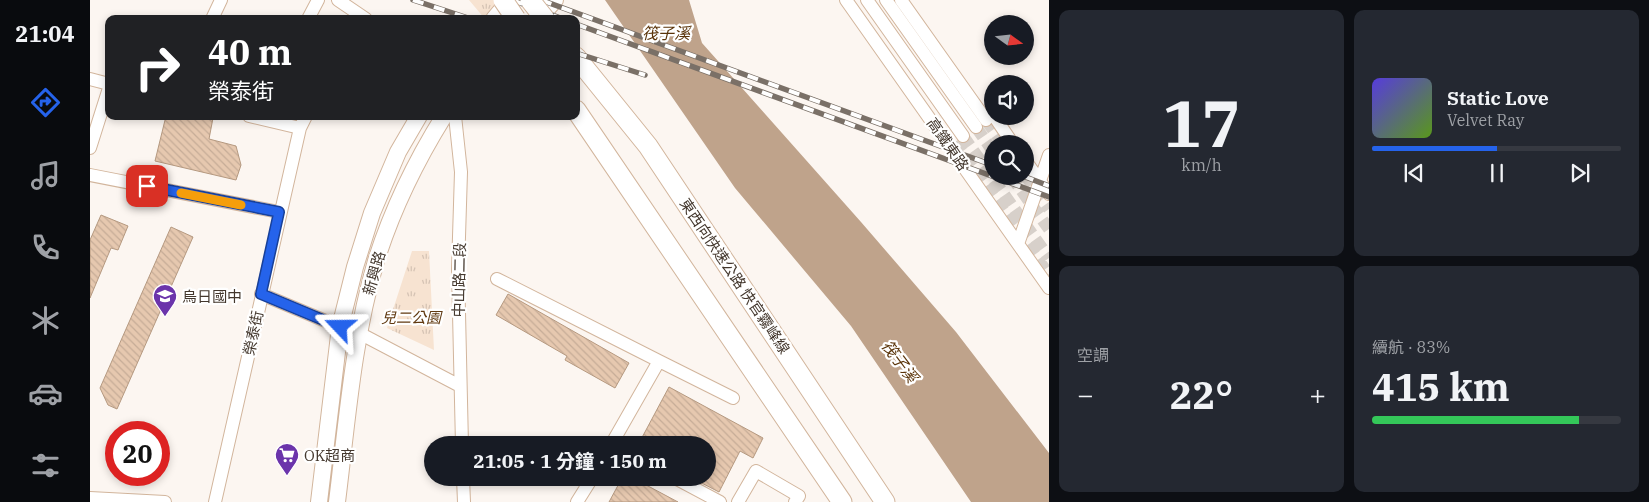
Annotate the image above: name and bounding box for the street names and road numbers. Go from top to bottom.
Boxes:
street label: 高鐵東路 [923,114,973,174]
street label: 東西向快速公路 快官霧峰線 [676,195,794,357]
street label: 中山路二段 [449,242,469,318]
street label: 新興路 [359,249,389,297]
street label: 榮泰街 [239,309,267,357]

